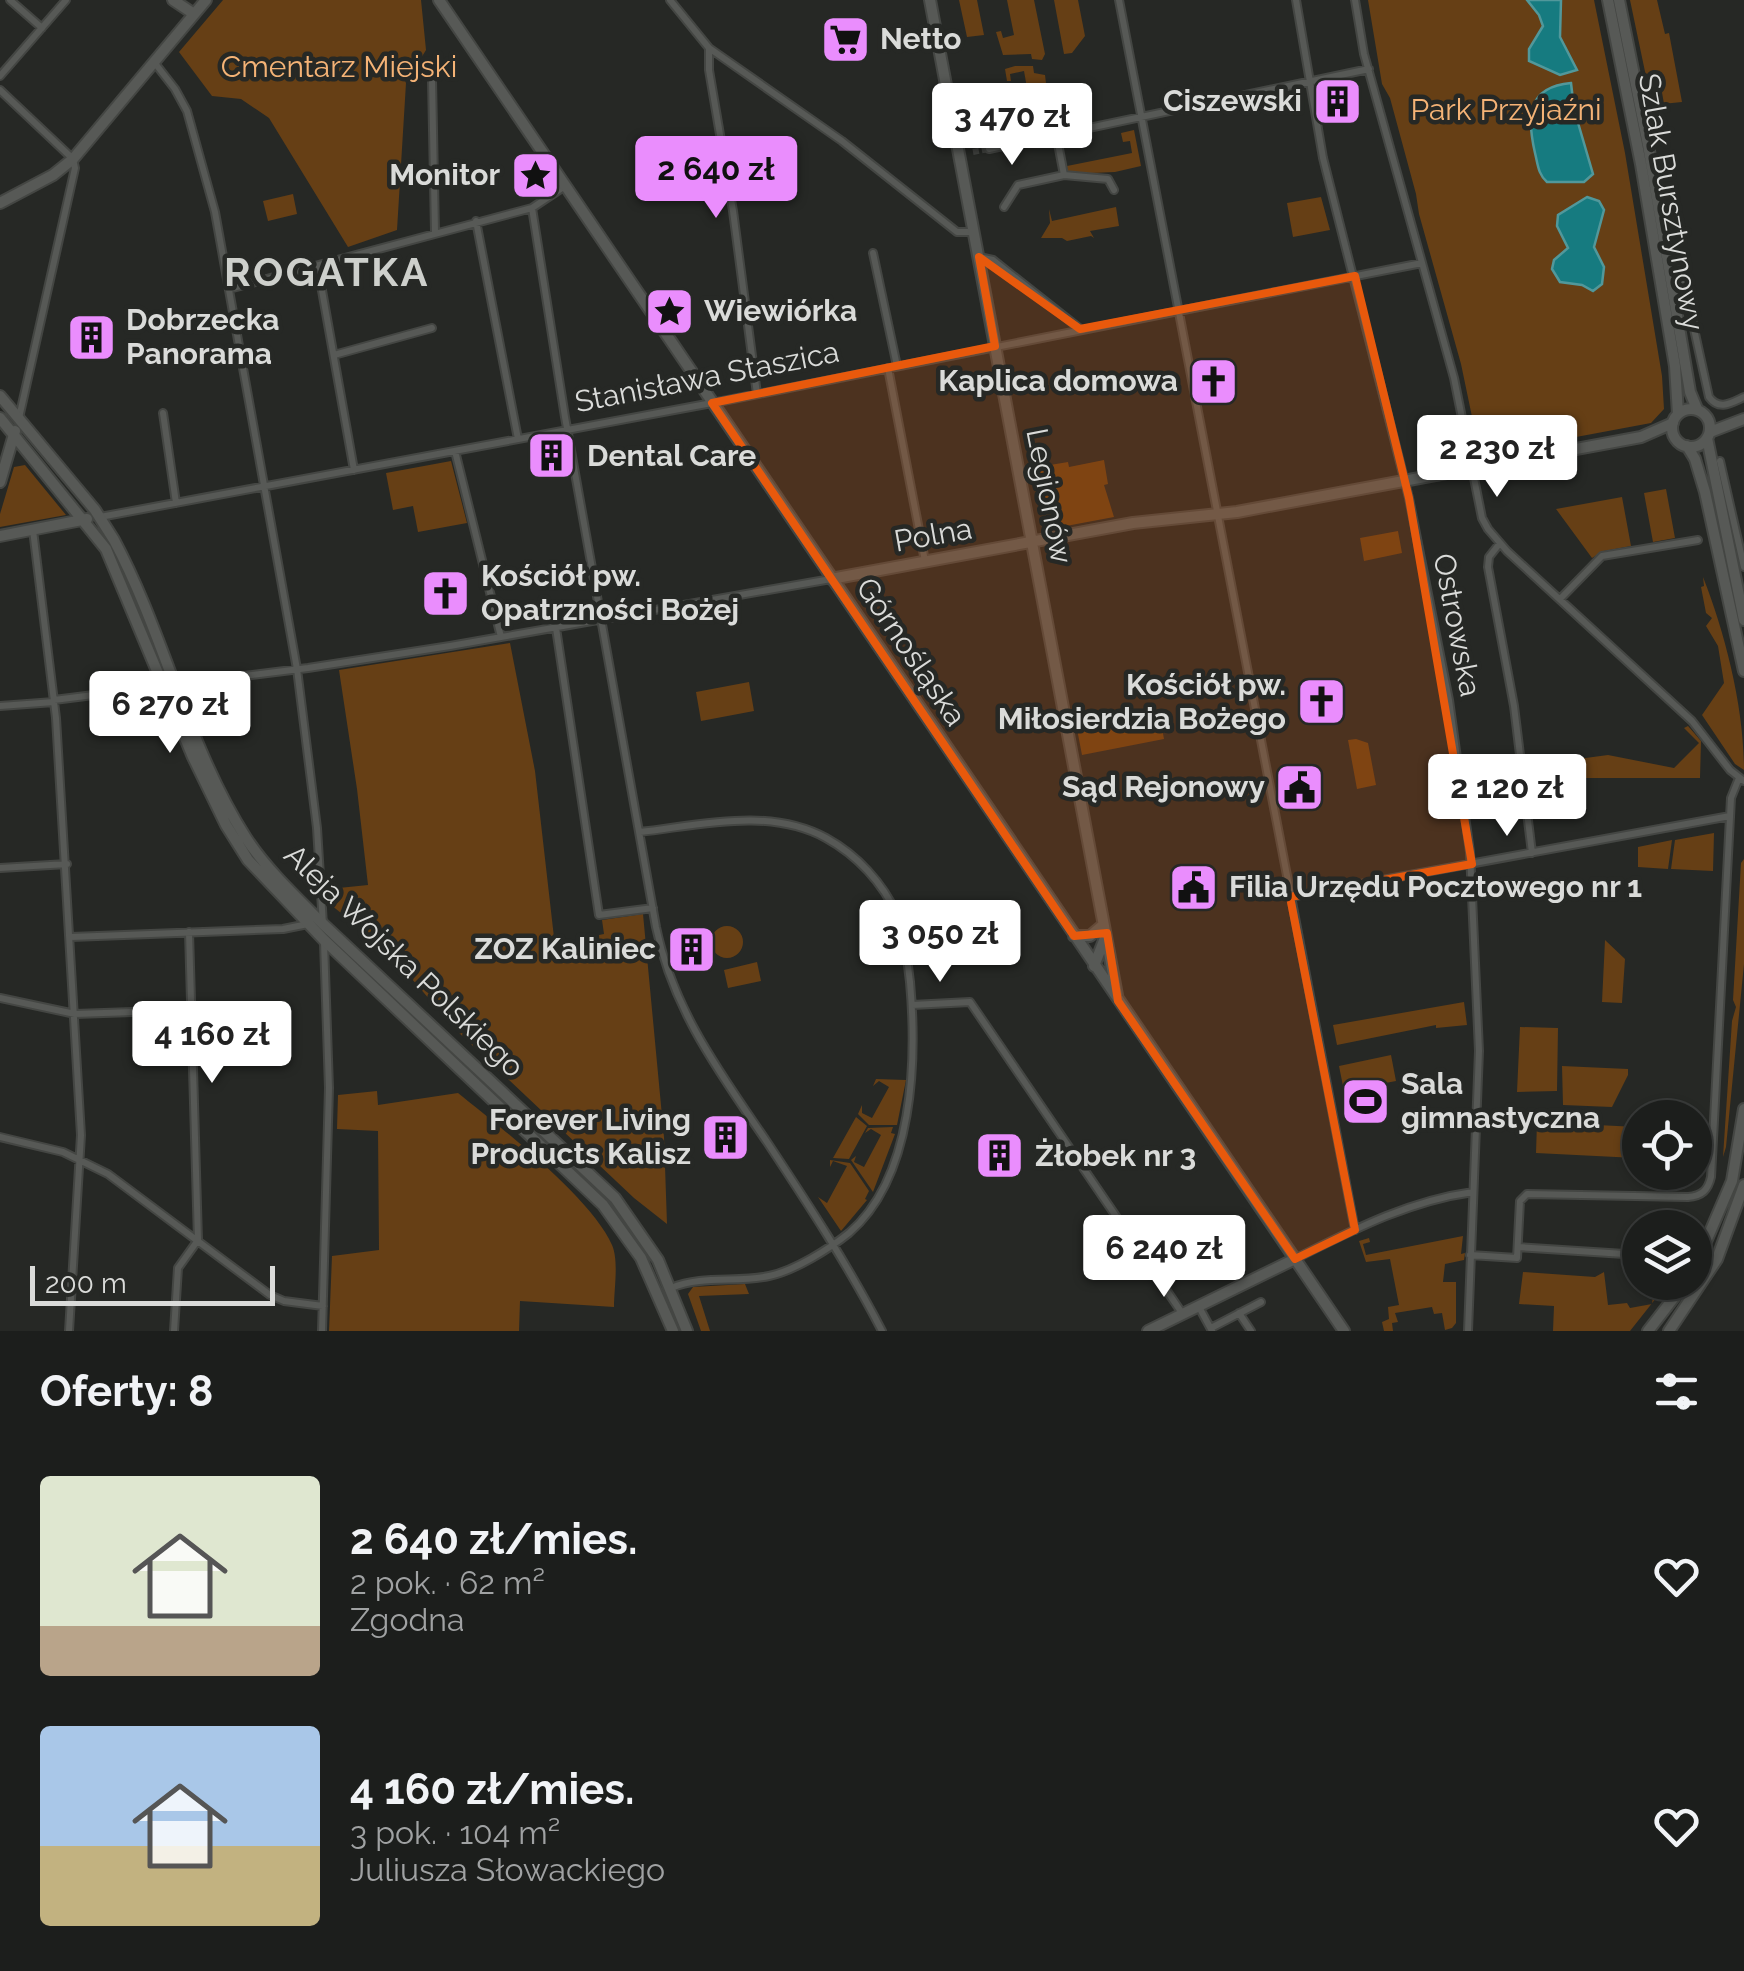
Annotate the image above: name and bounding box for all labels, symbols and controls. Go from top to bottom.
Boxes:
supermarket icon: Netto [819,13,871,65]
place label: Netto [880,21,961,56]
park label: Cmentarz Miejski [221,49,457,84]
street label: Szlak Bursztynowy [1632,71,1711,333]
building icon: Ciszewski [1311,75,1363,127]
pin: 3 470 zł [909,83,1115,168]
place label: Ciszewski [1163,83,1302,118]
park label: Park Przyjaźni [1410,92,1602,127]
text: 3 470 zł [954,97,1070,134]
pin: 2 640 zł [613,136,819,221]
place icon: Monitor [509,149,561,201]
text: 2 640 zł [657,150,775,187]
place label: Monitor [389,157,500,192]
district label: ROGATKA [224,248,430,295]
place icon: Wiewiórka [643,285,695,337]
place label: Wiewiórka [704,293,857,328]
place label: Dobrzecka Panorama [126,302,280,371]
building icon: Dobrzecka Panorama [65,311,117,363]
street label: Stanisława Staszica [572,334,842,419]
church icon: Kaplica domowa [1187,355,1239,407]
place label: Kaplica domowa [938,363,1178,398]
pin: 2 230 zł [1394,415,1600,500]
street label: Legionów [1019,425,1080,566]
text: 2 230 zł [1439,429,1555,466]
building icon: Dental Care [526,430,578,482]
place label: Dental Care [587,438,756,473]
street label: Polna [891,510,974,559]
street label: Ostrowska [1426,550,1489,699]
place label: Kościół pw. Opatrzności Bożej [481,558,739,627]
church icon: Kościół pw. Opatrzności Bożej [420,567,472,619]
street label: Górnośląska [849,571,974,732]
place label: Kościół pw. Miłosierdzia Bożego [998,667,1286,736]
pin: 6 270 zł [67,671,273,756]
church icon: Kościół pw. Miłosierdzia Bożego [1295,676,1347,728]
text: 6 270 zł [111,685,229,722]
pin: 2 120 zł [1404,754,1610,839]
public building icon: Sąd Rejonowy [1274,761,1326,813]
text: 2 120 zł [1450,768,1564,805]
place label: Sąd Rejonowy [1062,769,1265,804]
street label: Aleja Wojska Polskiego [277,837,531,1084]
public building icon: Filia Urzędu Pocztowego nr 1 [1168,861,1220,913]
place label: Filia Urzędu Pocztowego nr 1 [1229,869,1642,904]
pin: 3 050 zł [837,900,1043,985]
text: 3 050 zł [881,914,999,951]
building icon: ZOZ Kaliniec [665,923,717,975]
place label: ZOZ Kaliniec [474,931,656,966]
pin: 4 160 zł [109,1001,315,1086]
text: 4 160 zł [154,1015,270,1052]
place label: Sala gimnastyczna [1401,1066,1600,1135]
sports icon: Sala gimnastyczna [1340,1075,1392,1127]
map controls [1622,1100,1712,1300]
button: locate [1622,1100,1712,1190]
place label: Forever Living Products Kalisz [470,1102,691,1171]
building icon: Forever Living Products Kalisz [700,1111,752,1163]
building icon: Żłobek nr 3 [974,1130,1026,1182]
place label: Żłobek nr 3 [1035,1138,1196,1173]
button: layers [1622,1210,1712,1300]
pin: 6 240 zł [1061,1215,1267,1300]
text: 6 240 zł [1105,1229,1223,1266]
scale bar [30,1261,275,1306]
text: 200 m [45,1267,127,1300]
icon: filters [1649,1364,1704,1419]
text: Oferty: 8 [40,1367,213,1416]
text: 2 640 zł/mies. [350,1515,637,1564]
icon: home [120,1516,240,1636]
icon: heart [1649,1549,1704,1604]
text: 2 pok. · 62 m² [350,1564,545,1601]
text: Zgodna [350,1601,464,1638]
text: 4 160 zł/mies. [350,1765,634,1814]
icon: home [120,1766,240,1886]
icon: heart [1649,1799,1704,1854]
text: 3 pok. · 104 m² [350,1814,560,1851]
text: Juliusza Słowackiego [350,1851,665,1888]

